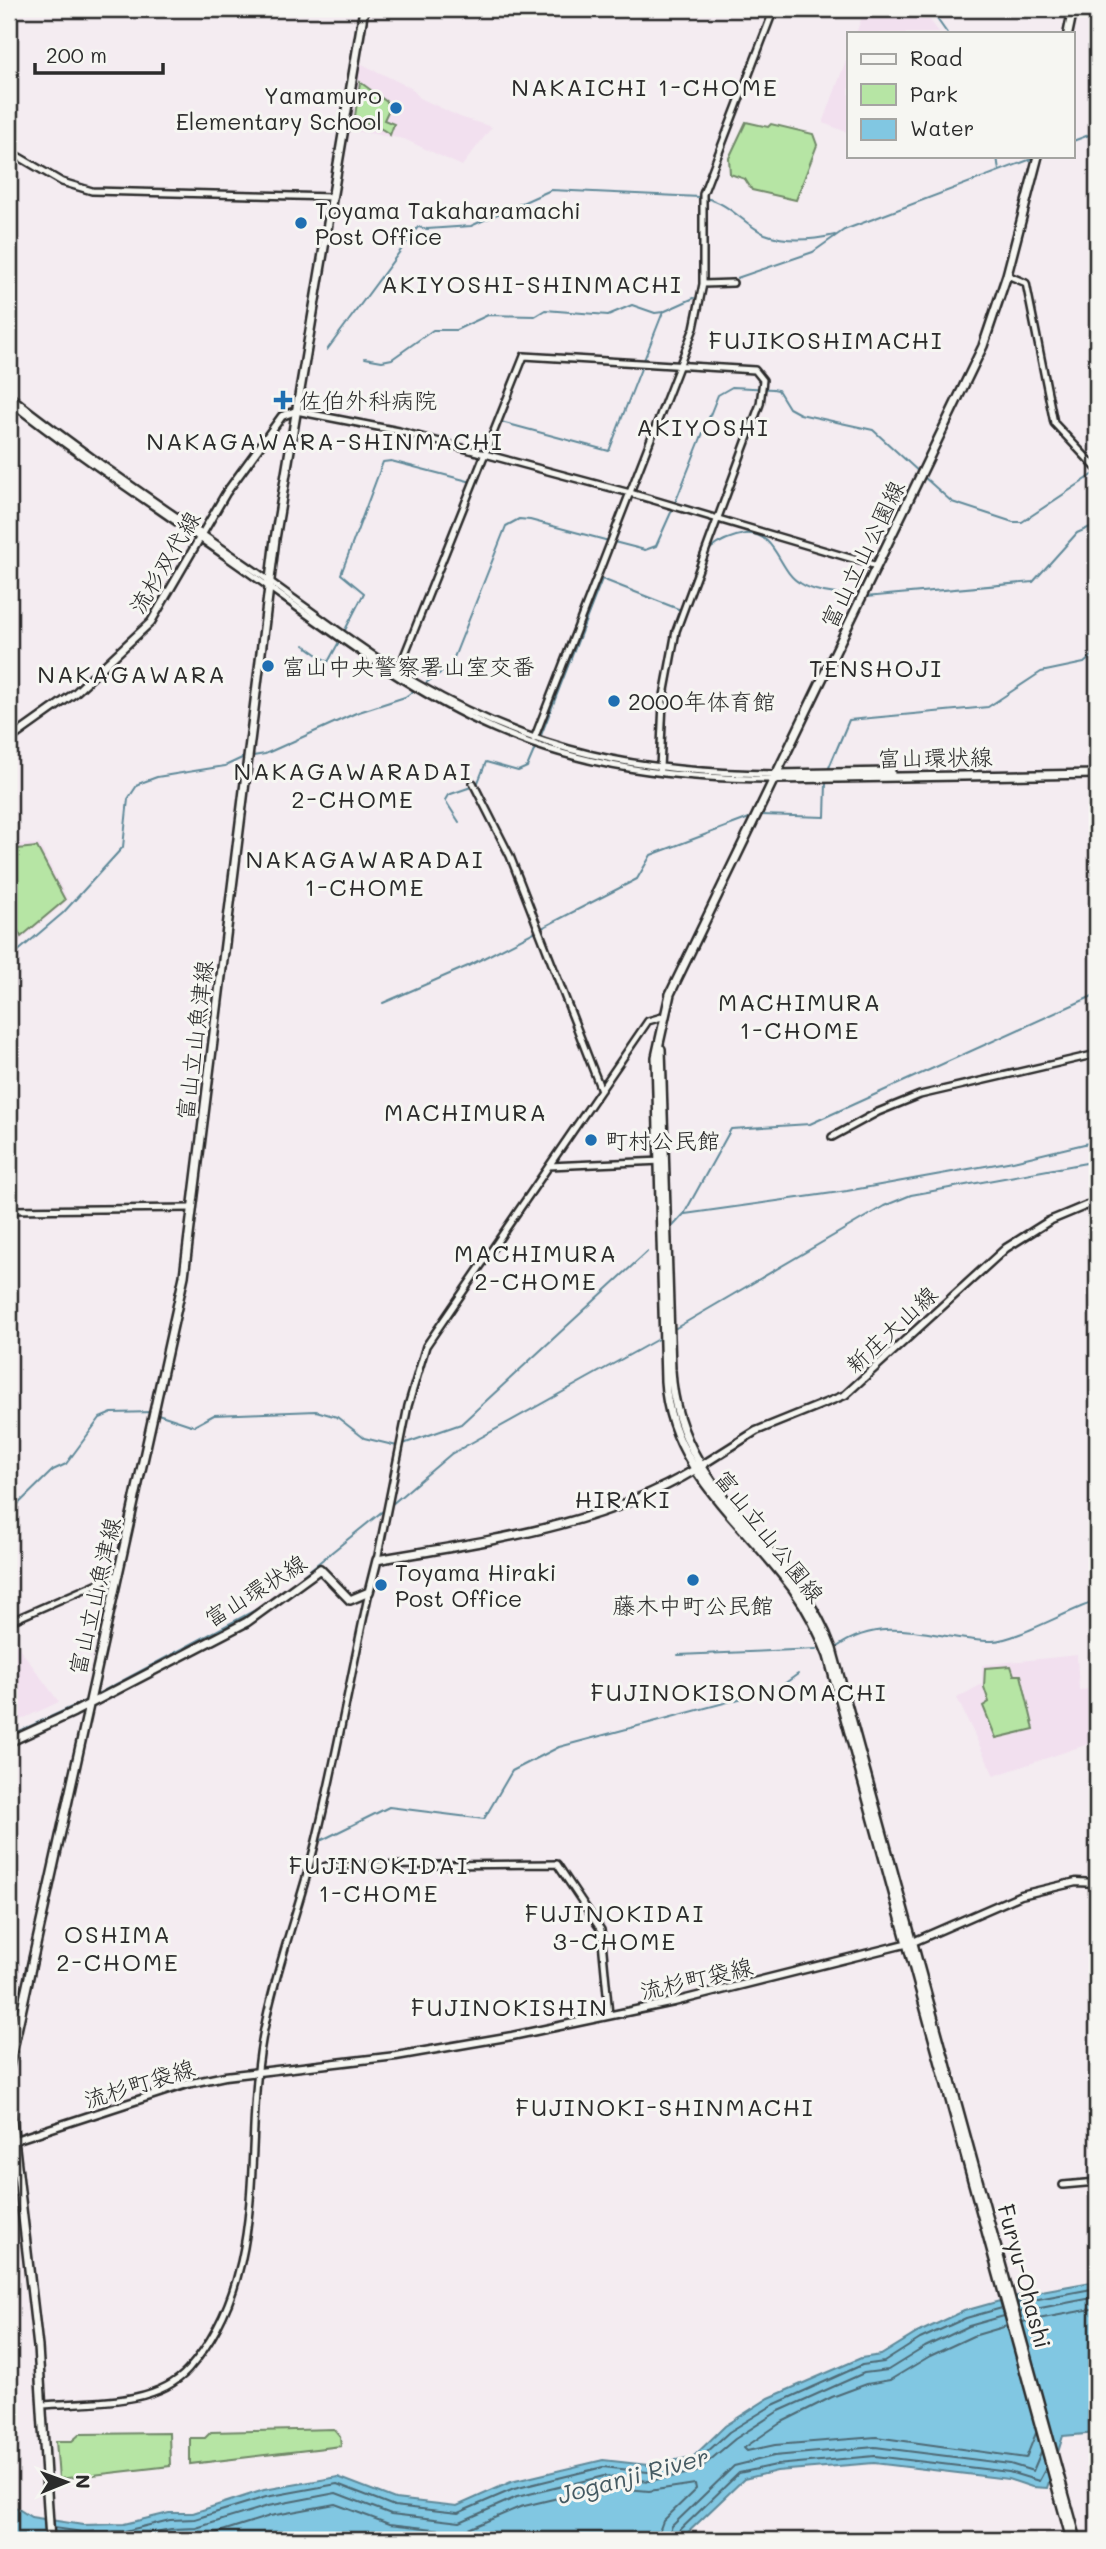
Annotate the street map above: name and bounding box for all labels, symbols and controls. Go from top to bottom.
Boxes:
scale bar [35,32,163,76]
legend [847,32,1074,158]
text: 200 m [46,41,107,68]
text: Road [910,44,962,71]
district label: NAKAICHI 1-CHOME [511,71,779,102]
place label: Yamamuro Elementary School [176,80,382,136]
text: Park [910,80,958,107]
marker: Yamamuro Elementary School [388,100,404,116]
text: Water [910,114,974,141]
place label: Toyama Takaharamachi Post Office [315,195,581,251]
marker: Toyama Takaharamachi Post Office [293,215,309,231]
district label: AKIYOSHI-SHINMACHI [381,268,683,299]
district label: FUJIKOSHIMACHI [709,324,943,355]
place label: 佐伯外科病院 [299,385,437,415]
marker: 佐伯外科病院 [273,390,293,410]
district label: AKIYOSHI [636,411,770,442]
district label: NAKAGAWARA-SHINMACHI [146,425,504,456]
street label: 富山立山公園線 [813,475,911,633]
street label: 流杉双代線 [122,505,206,619]
place label: 富山中央警察署山室交番 [282,651,535,681]
district label: TENSHOJI [809,652,943,683]
district label: NAKAGAWARA [37,658,227,689]
marker: 富山中央警察署山室交番 [260,658,276,674]
place label: 2000年体育館 [628,686,775,716]
marker: 2000年体育館 [606,693,622,709]
street label: 富山環状線 [877,741,993,773]
district label: NAKAGAWARADAI 2-CHOME [233,755,473,814]
district label: NAKAGAWARADAI 1-CHOME [245,843,485,902]
street label: 富山立山魚津線 [169,958,219,1122]
district label: MACHIMURA 1-CHOME [718,986,882,1045]
district label: MACHIMURA [384,1096,548,1127]
place label: 町村公民館 [605,1125,720,1155]
marker: 町村公民館 [583,1132,599,1148]
district label: MACHIMURA 2-CHOME [454,1237,618,1296]
street label: 新庄大山線 [839,1279,943,1379]
street label: 富山立山公園線 [709,1463,831,1609]
district label: HIRAKI [575,1483,671,1514]
street label: 富山立山魚津線 [61,1514,127,1678]
street label: 富山環状線 [198,1547,312,1633]
place label: Toyama Hiraki Post Office [395,1557,556,1613]
marker: 藤木中町公民館 [685,1572,701,1588]
marker: Toyama Hiraki Post Office [373,1577,389,1593]
place label: 藤木中町公民館 [613,1590,774,1620]
district label: FUJINOKISONOMACHI [590,1676,888,1707]
district label: FUJINOKIDAI 1-CHOME [289,1849,469,1908]
district label: FUJINOKIDAI 3-CHOME [525,1897,705,1956]
district label: OSHIMA 2-CHOME [56,1918,180,1977]
street label: 流杉町袋線 [637,1950,755,2006]
district label: FUJINOKISHIN [411,1991,609,2022]
street label: 流杉町袋線 [80,2052,198,2114]
district label: FUJINOKI-SHINMACHI [516,2091,814,2122]
street label: Furyu-Ohashi [991,2201,1059,2351]
water label: Joganji River [554,2440,712,2510]
north arrow [32,2448,102,2518]
text: N [71,2474,96,2489]

